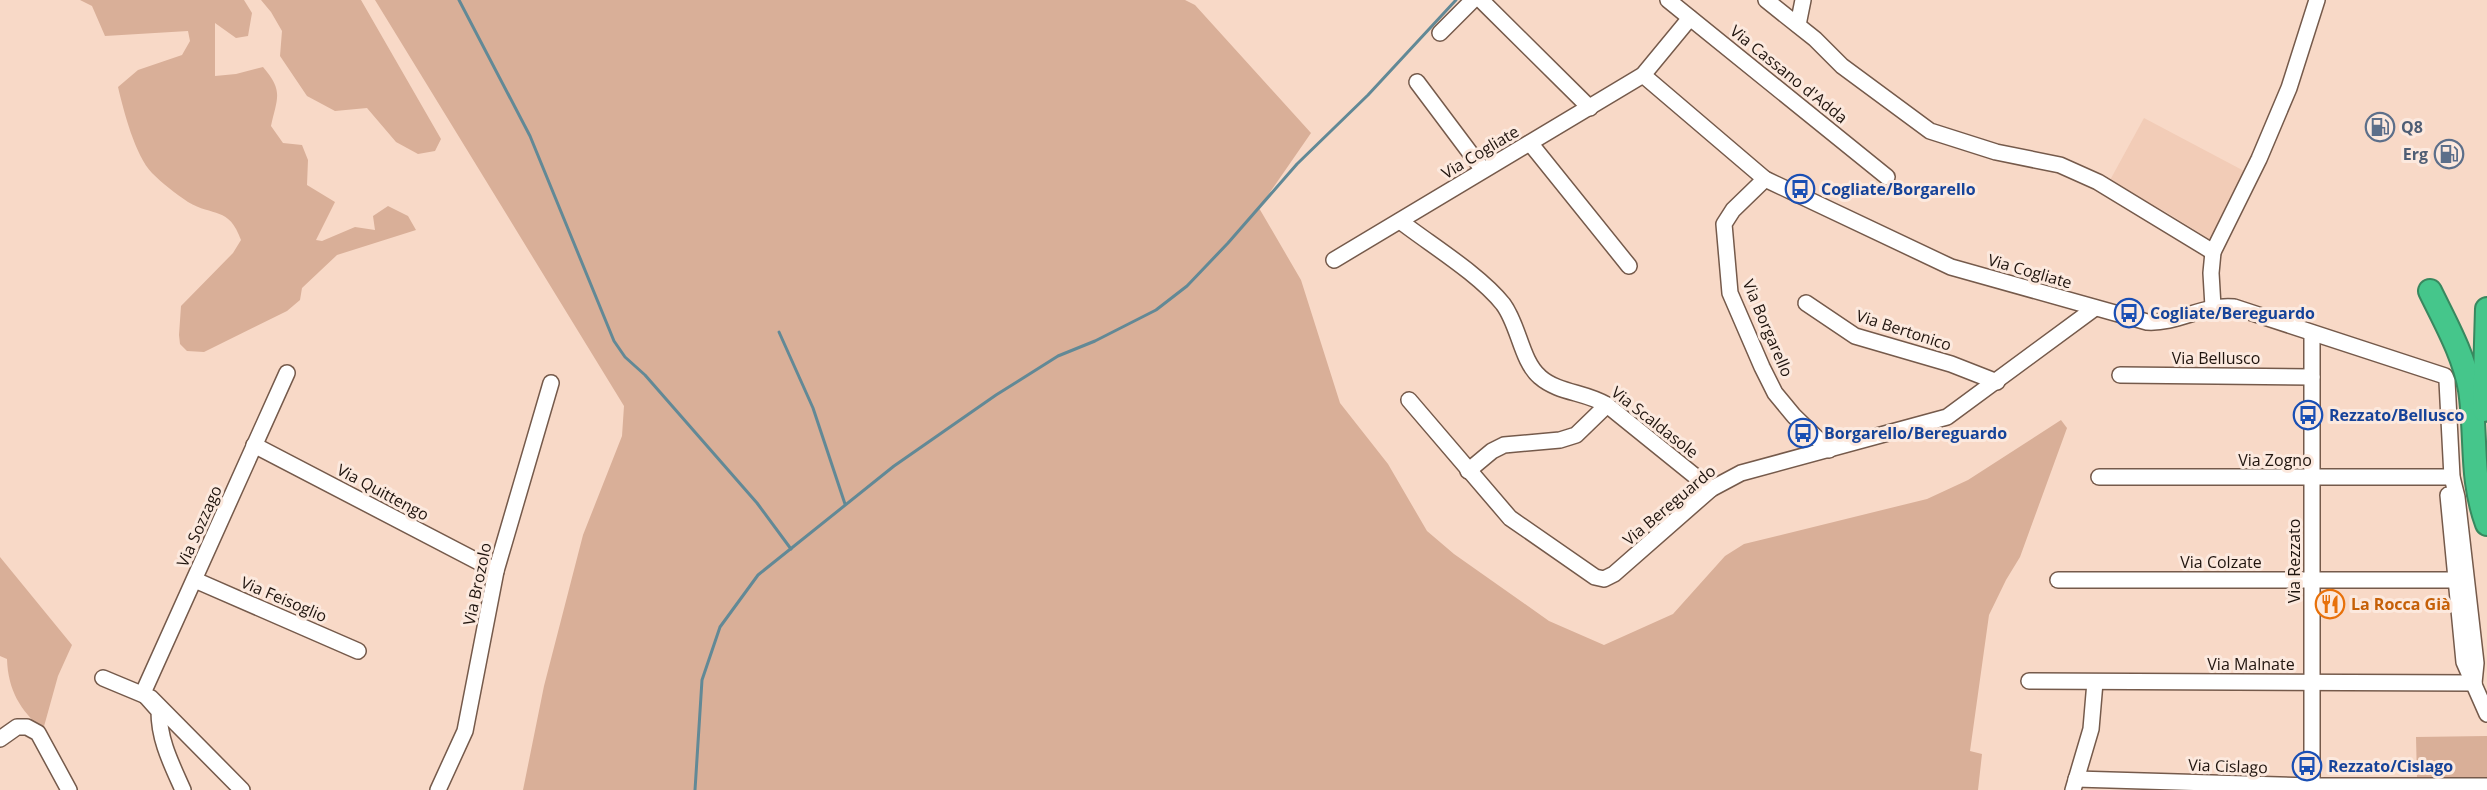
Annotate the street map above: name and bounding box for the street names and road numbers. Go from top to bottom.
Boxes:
street label: Via Cassano d'Adda [1726,20,1852,128]
street label: Via Cogliate [1437,120,1523,184]
street label: Via Cogliate [1985,248,2075,294]
street label: Via Borgarello [1738,276,1798,380]
street label: Via Bertonico [1854,304,1954,356]
street label: Via Bellusco [2172,347,2260,369]
street label: Via Scaldasole [1607,381,1703,463]
street label: Via Zogno [2238,449,2312,471]
street label: Via Quittengo [333,458,433,526]
street label: Via Bereguardo [1618,460,1720,550]
street label: Via Sozzago [171,482,227,570]
street label: Via Rezzato [2283,519,2305,603]
street label: Via Brozolo [458,541,496,627]
street label: Via Colzate [2180,551,2262,573]
street label: Via Feisoglio [238,571,330,627]
street label: Via Malnate [2207,653,2295,675]
street label: Via Cislago [2188,754,2268,778]

